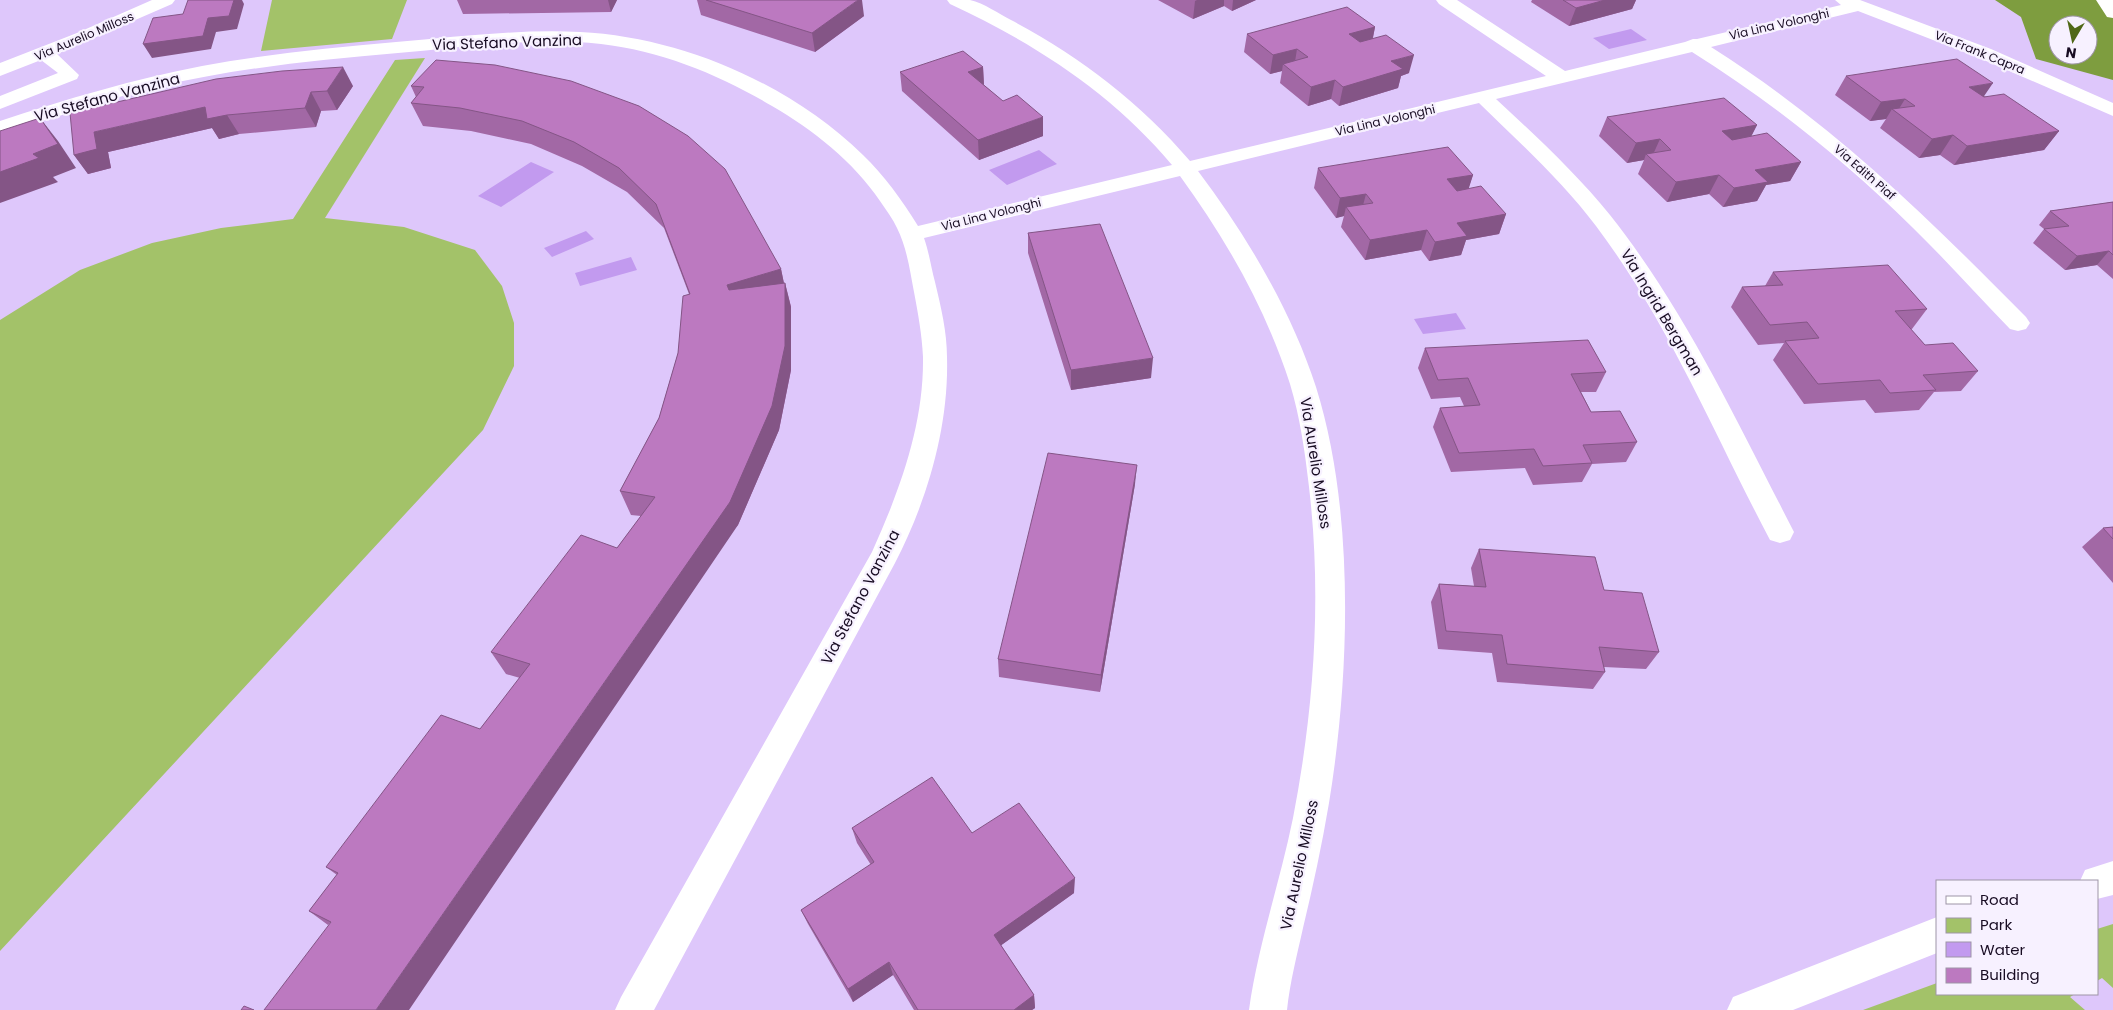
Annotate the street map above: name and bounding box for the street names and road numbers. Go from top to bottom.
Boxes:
street label: Via Lina Volonghi [1727,4,1831,44]
street label: Via Aurelio Milloss [32,7,136,65]
street label: Via Frank Capra [1932,26,2028,78]
street label: Via Stefano Vanzina [432,29,582,55]
street label: Via Stefano Vanzina [32,67,182,127]
street label: Via Lina Volonghi [1333,100,1437,140]
street label: Via Edith Piaf [1830,140,1900,204]
street label: Via Lina Volonghi [939,193,1043,235]
street label: Via Ingrid Bergman [1616,245,1708,379]
street label: Via Aurelio Milloss [1295,396,1337,530]
street label: Via Stefano Vanzina [816,526,904,668]
street label: Via Aurelio Milloss [1275,798,1323,932]

